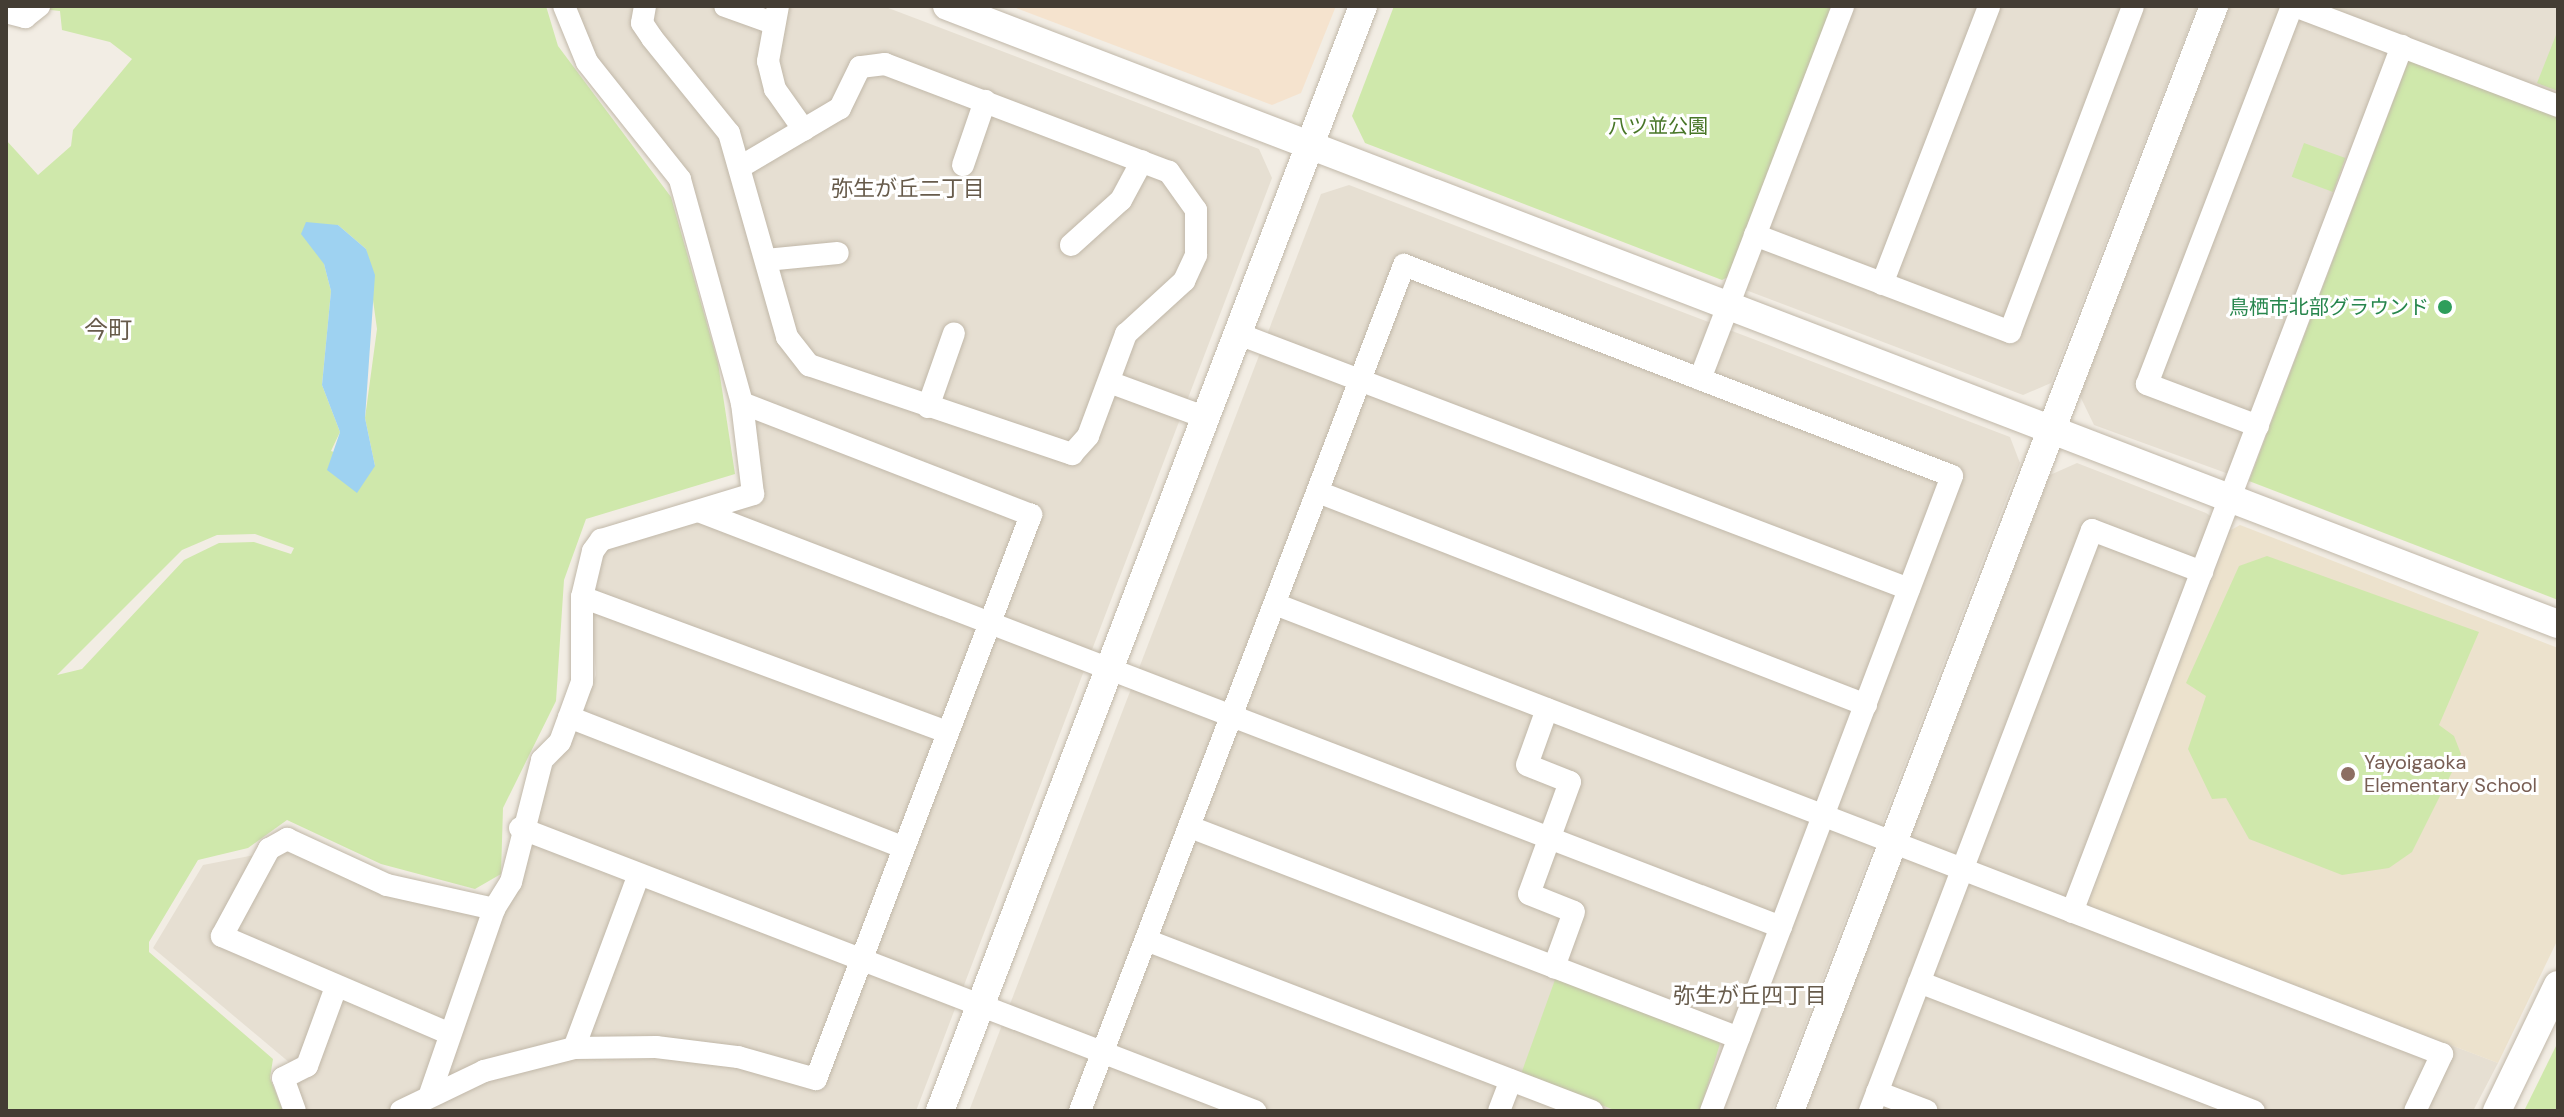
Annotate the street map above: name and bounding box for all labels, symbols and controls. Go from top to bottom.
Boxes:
park label: 八ツ並公園 [1608,114,1708,138]
district label: 弥生が丘二丁目 [831,176,985,202]
place label: 鳥栖市北部グラウンド [2229,295,2429,319]
marker: 鳥栖市北部グラウンド [2436,298,2454,316]
district label: 今町 [84,316,132,344]
place label: Yayoigaoka Elementary School [2364,750,2537,797]
marker: Yayoigaoka Elementary School [2339,765,2357,783]
district label: 弥生が丘四丁目 [1673,983,1827,1009]

